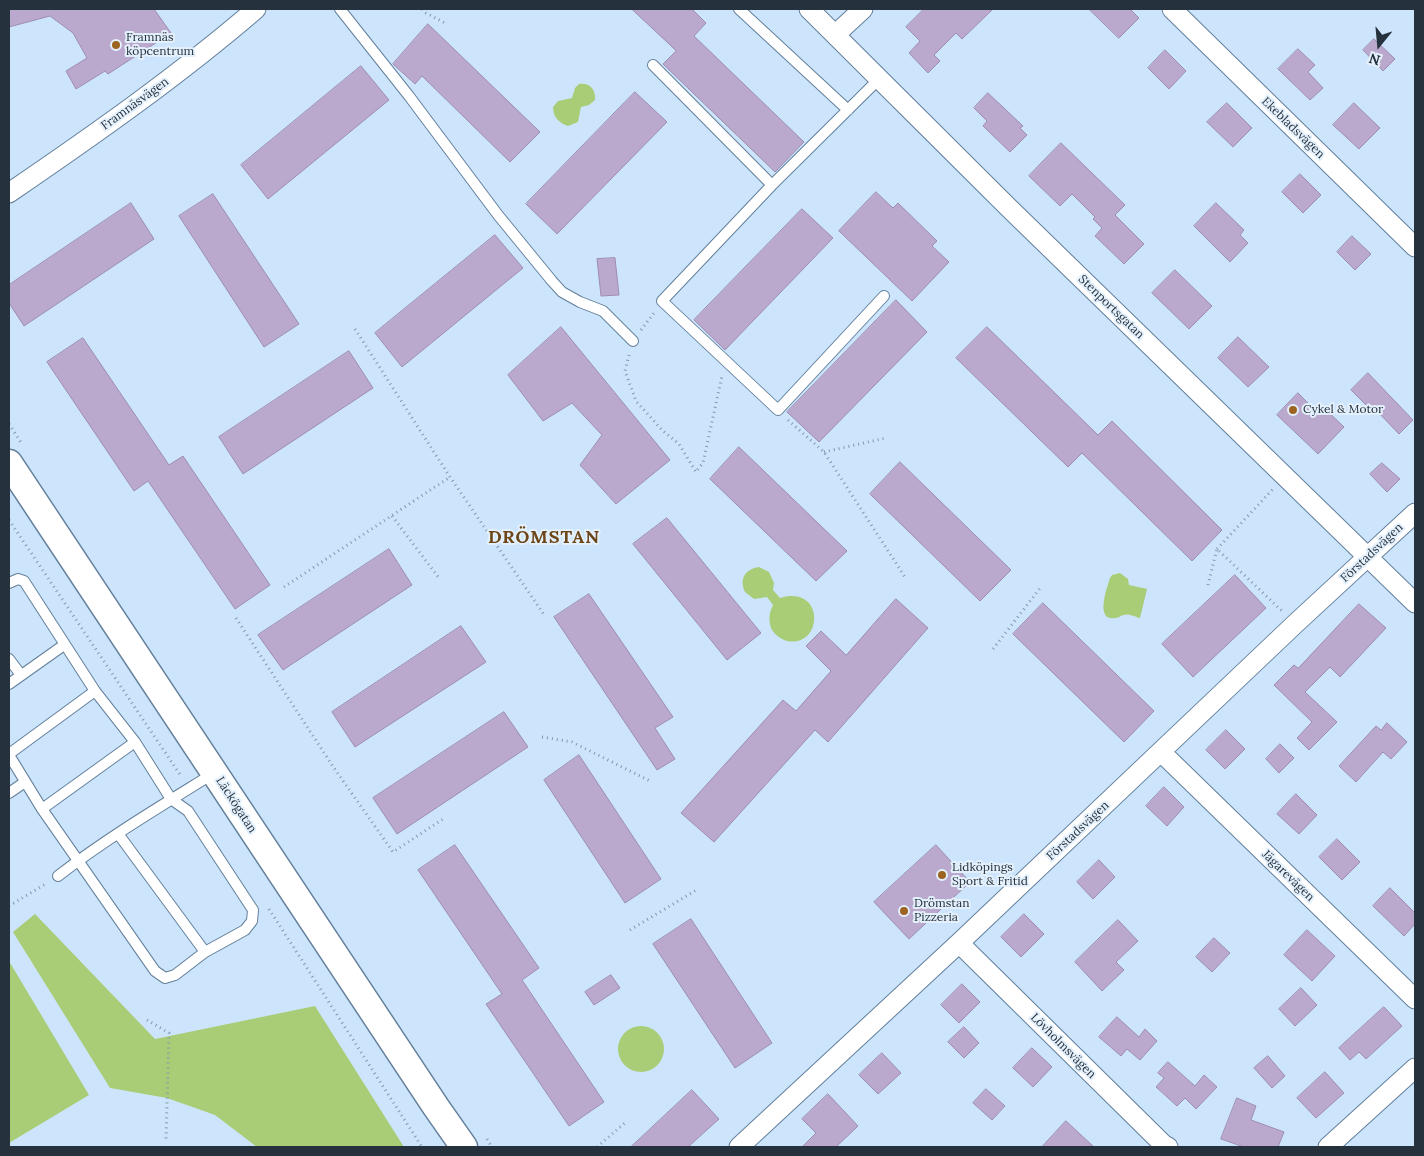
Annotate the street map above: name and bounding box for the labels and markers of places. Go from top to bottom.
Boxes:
place label: Framnäs köpcentrum [126,31,194,59]
marker: Framnäs köpcentrum [110,39,122,51]
place label: Cykel & Motor [1303,403,1383,417]
marker: Cykel & Motor [1287,404,1299,416]
place label: Lidköpings Sport & Fritid [952,861,1028,889]
marker: Lidköpings Sport & Fritid [936,869,948,881]
place label: Drömstan Pizzeria [914,897,969,925]
marker: Drömstan Pizzeria [898,905,910,917]

